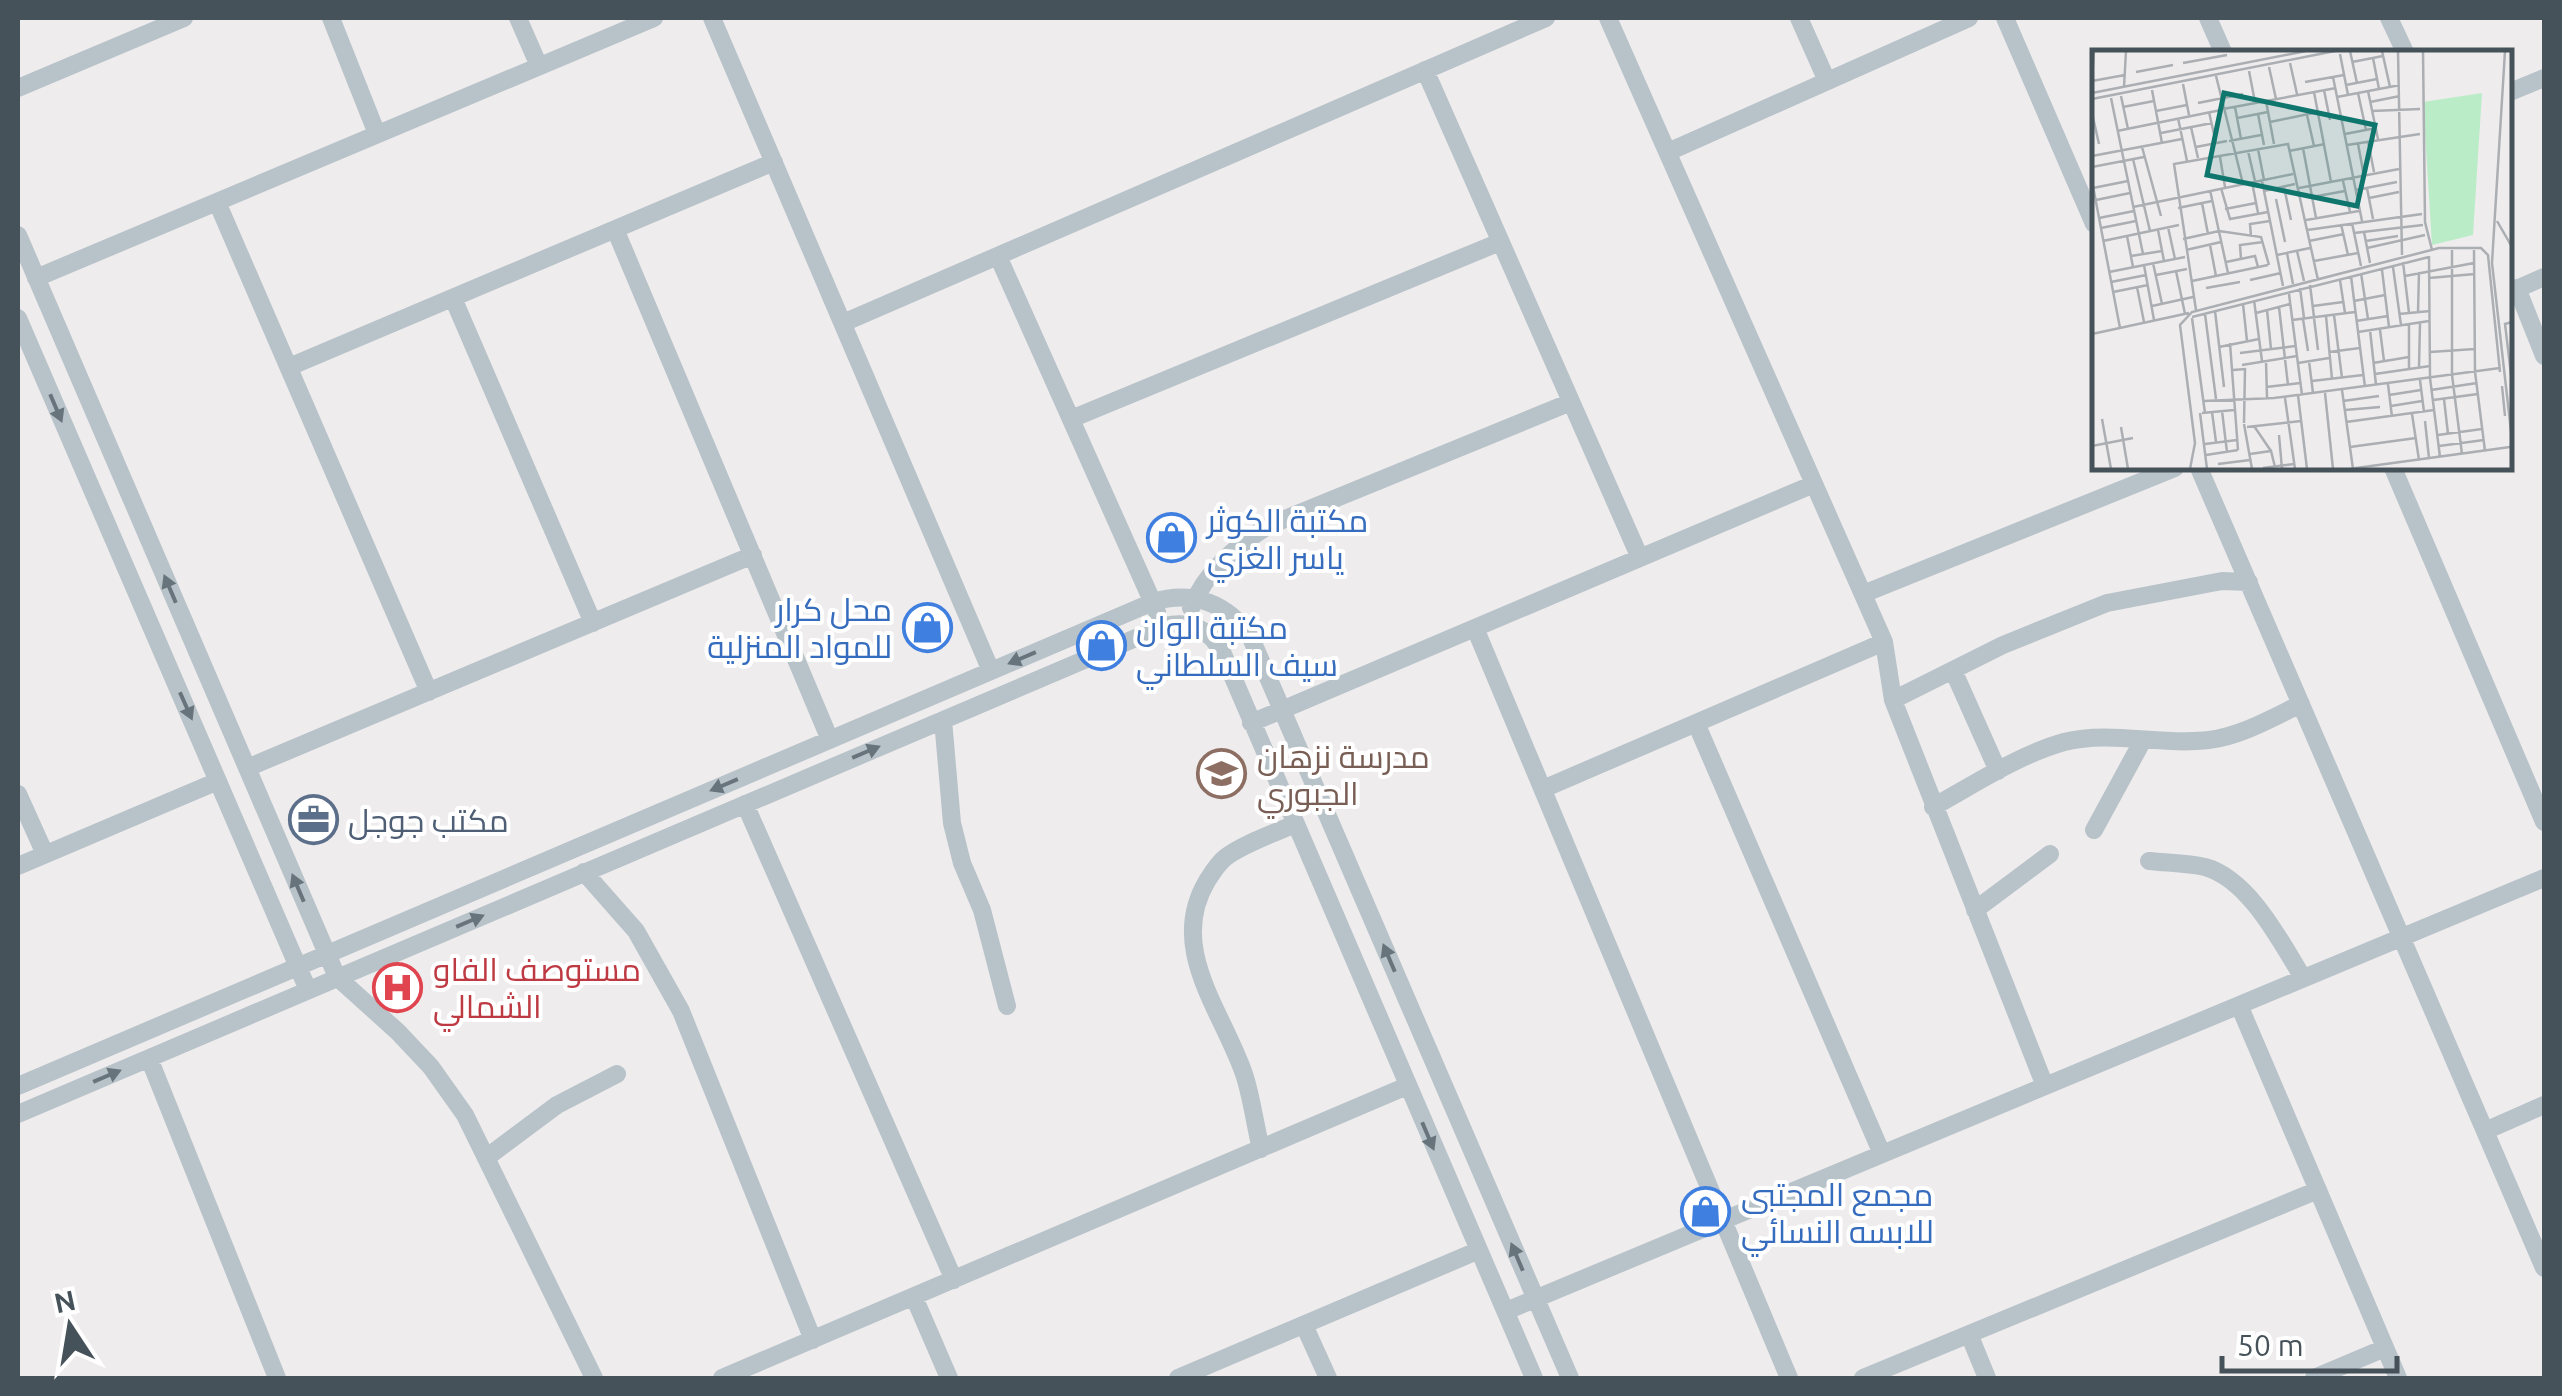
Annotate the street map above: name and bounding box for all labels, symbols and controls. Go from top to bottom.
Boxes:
inset map [2092,50,2512,470]
one-way arrow [48,393,64,423]
place label: مكتبة الكوثر ياسر الغزي [1205,502,1368,583]
shop icon: مكتبة الكوثر ياسر الغزي [1146,512,1198,564]
one-way arrow [162,574,178,604]
place label: محل كرار للمواد المنزلية [707,591,892,665]
shop icon: محل كرار للمواد المنزلية [901,601,953,653]
place label: مكتبة الوان سيف السلطاني [1136,609,1338,690]
shop icon: مكتبة الوان سيف السلطاني [1075,619,1127,671]
one-way arrow [1008,650,1037,666]
one-way arrow [178,691,194,721]
place label: مدرسة نزهان الجبوري [1257,738,1430,819]
one-way arrow [851,744,881,760]
school or university icon: مدرسة نزهان الجبوري [1196,748,1248,800]
one-way arrow [708,778,738,794]
office icon: مكتب جوجل [287,794,339,846]
place label: مكتب جوجل [348,802,509,840]
one-way arrow [290,873,306,903]
one-way arrow [455,912,485,928]
one-way arrow [1381,943,1397,973]
place label: مستوصف الفاو الشمالي [433,951,641,1032]
hospital icon: مستوصف الفاو الشمالي [372,961,424,1013]
one-way arrow [92,1068,122,1084]
one-way arrow [1420,1121,1436,1151]
place label: مجمع المجتبى للابسه النسائي [1741,1176,1934,1257]
shop icon: مجمع المجتبى للابسه النسائي [1680,1186,1732,1238]
one-way arrow [1509,1242,1525,1272]
north arrow [20,1276,120,1376]
text: N [51,1284,78,1318]
scale bar [2222,1311,2397,1373]
text: 50 m [2237,1328,2304,1362]

